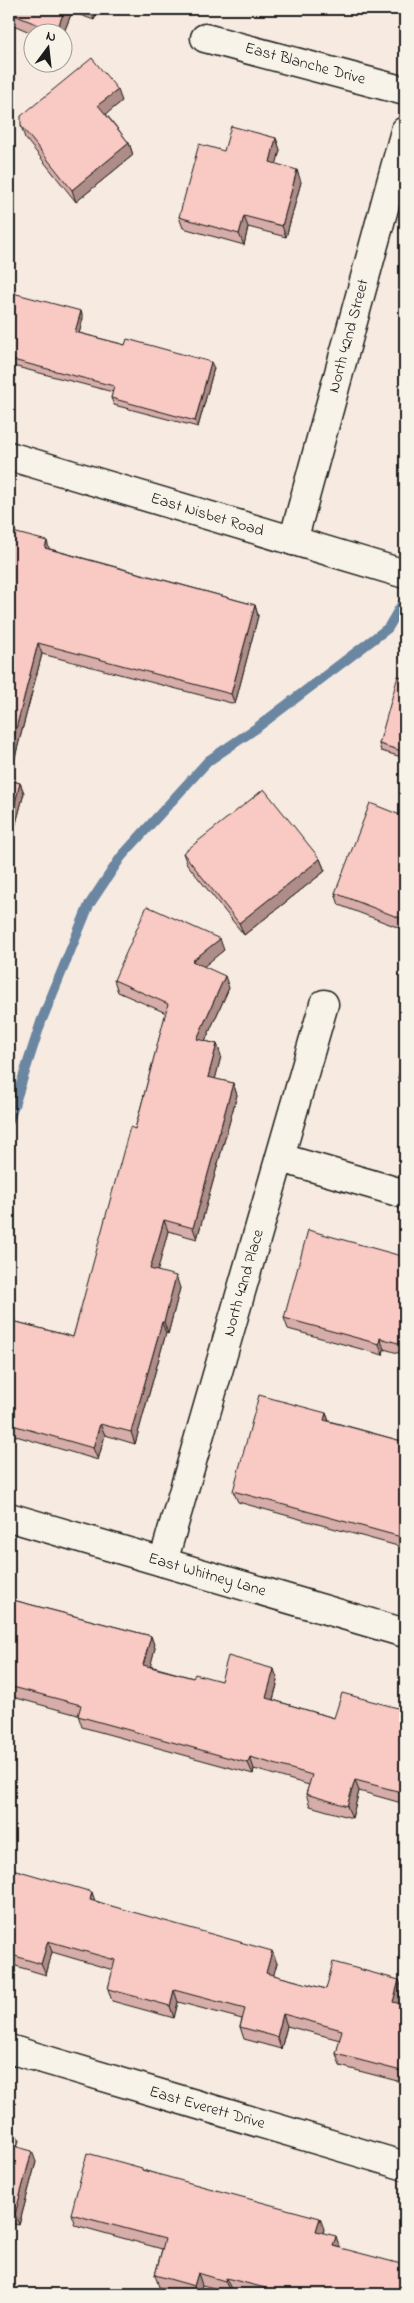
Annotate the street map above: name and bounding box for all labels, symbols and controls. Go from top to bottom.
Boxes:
north arrow [22,22,72,72]
text: N [44,26,58,48]
street label: East Blanche Drive [242,36,369,92]
street label: North 42nd Street [322,276,376,396]
street label: East Nisbet Road [147,486,267,544]
street label: North 42nd Place [217,1226,271,1339]
street label: East Whitney Lane [145,1547,270,1604]
street label: East Everett Drive [146,2080,269,2136]

